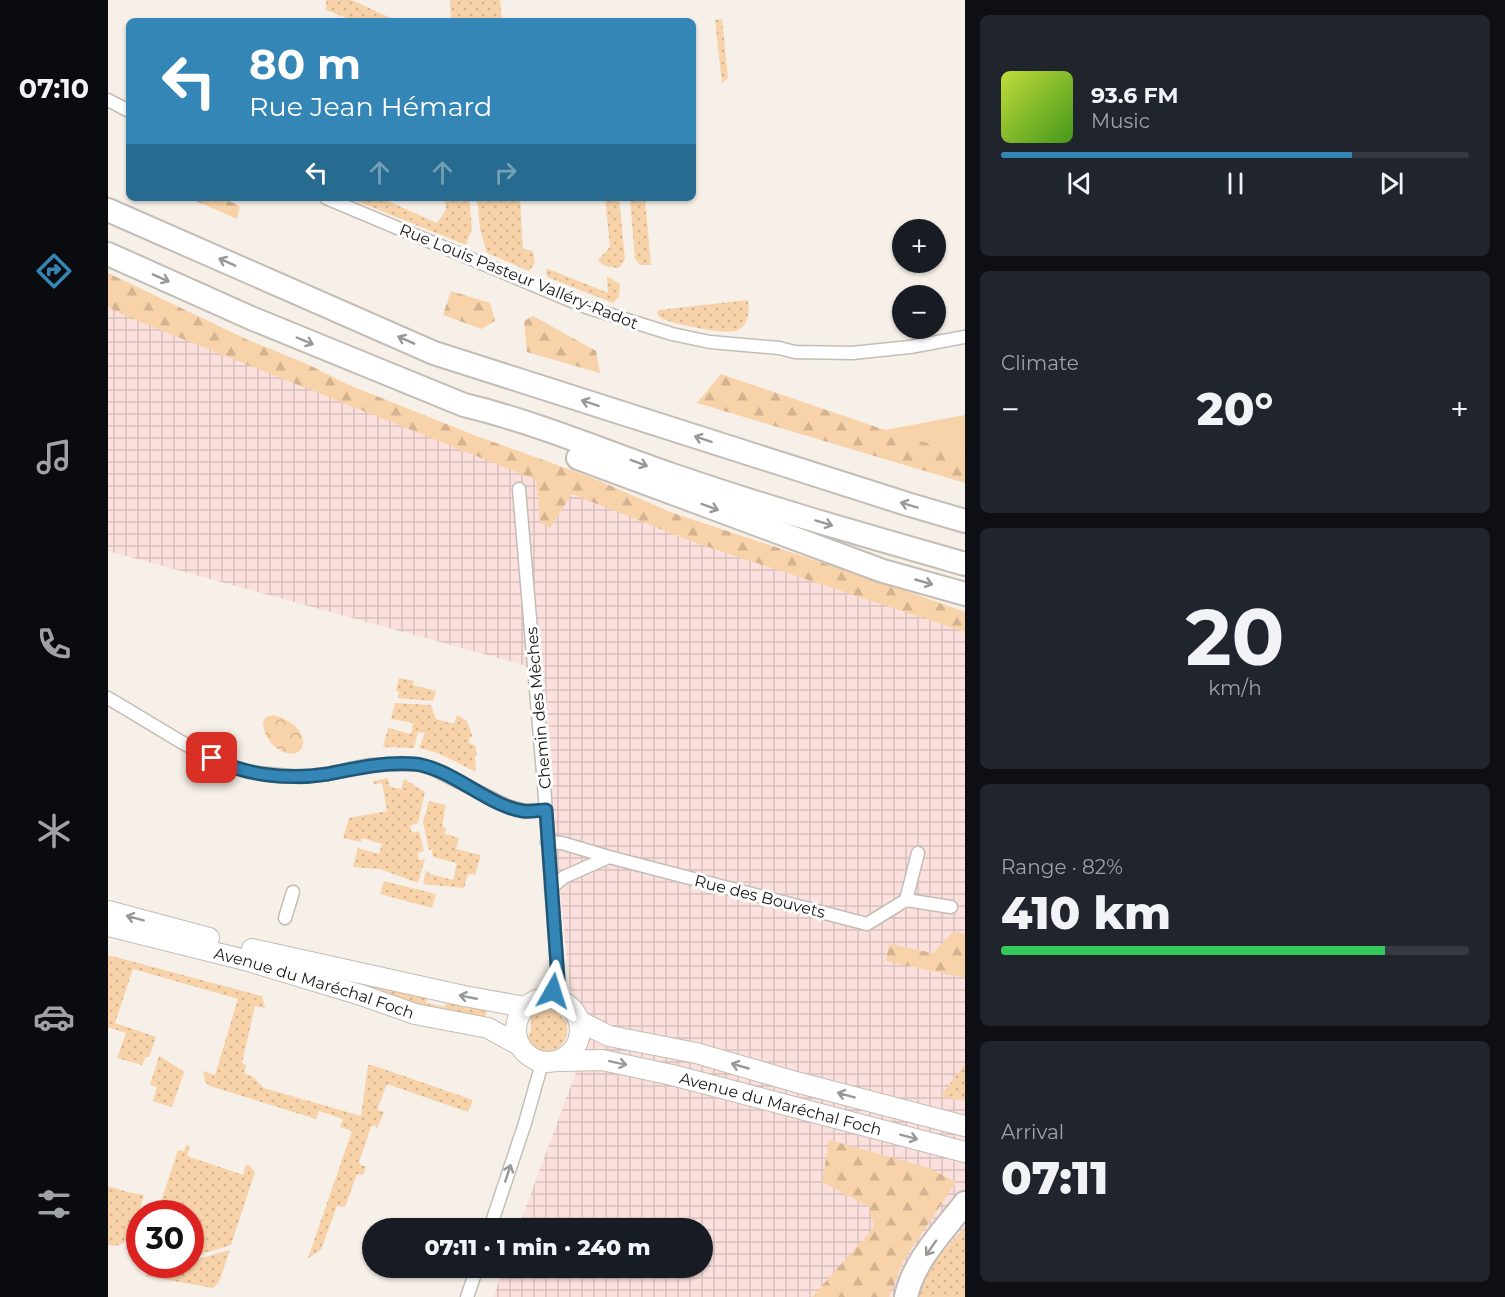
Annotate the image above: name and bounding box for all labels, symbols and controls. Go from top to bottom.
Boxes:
text: 80 m [249,38,361,90]
icon: left [150,42,228,120]
text: 07:10 [19,72,89,105]
text: 93.6 FM [1091,82,1179,109]
text: Rue Jean Hémard [249,90,492,123]
text: Music [1091,109,1150,133]
icon: left [300,156,333,189]
icon: ahead [363,156,396,189]
icon: ahead [426,156,459,189]
icon: right [489,156,522,189]
icon: previous [1063,167,1096,200]
icon: pause [1219,167,1252,200]
icon: next [1375,167,1408,200]
map controls [892,219,946,339]
button: + [892,219,946,273]
street label: Rue Louis Pasteur Valléry-Radot [397,220,641,333]
icon: directions [33,250,75,292]
one-way arrow [218,256,237,267]
one-way arrow [152,273,170,284]
button: − [892,285,946,339]
one-way arrow [397,334,415,345]
one-way arrow [295,336,314,347]
text: Climate [1001,351,1079,375]
text: 20° [1197,381,1273,436]
text: − [1001,389,1020,429]
text: + [1450,389,1469,429]
one-way arrow [581,396,600,407]
one-way arrow [694,433,713,444]
icon: music [33,436,75,478]
one-way arrow [629,459,648,470]
one-way arrow [900,499,919,510]
one-way arrow [701,502,719,513]
one-way arrow [814,518,833,529]
one-way arrow [914,577,933,589]
text: 20 [1186,589,1284,685]
icon: phone [33,623,75,665]
street label: Chemin des Mèches [522,626,555,790]
text: km/h [1208,676,1262,700]
pin [186,732,237,783]
icon: arrive [195,741,228,774]
icon: climate [33,810,75,852]
text: Range · 82% [1001,855,1123,879]
street label: Rue des Bouvets [693,871,827,922]
text: 410 km [1001,885,1171,940]
one-way arrow [126,912,145,923]
street label: Avenue du Maréchal Foch [212,944,417,1023]
position arrow [521,959,585,1023]
one-way arrow [458,991,478,1002]
icon: car [33,996,75,1038]
one-way arrow [608,1058,627,1069]
one-way arrow [731,1060,750,1071]
street label: Avenue du Maréchal Foch [677,1068,884,1140]
one-way arrow [836,1089,855,1101]
text: Arrival [1001,1120,1064,1144]
one-way arrow [899,1131,918,1143]
text: 07:11 [1001,1150,1108,1205]
one-way arrow [504,1164,515,1183]
icon: filters [33,1183,75,1225]
speed limit sign: 30 [126,1200,204,1278]
text: 07:11 · 1 min · 240 m [425,1234,650,1261]
one-way arrow [925,1239,937,1255]

